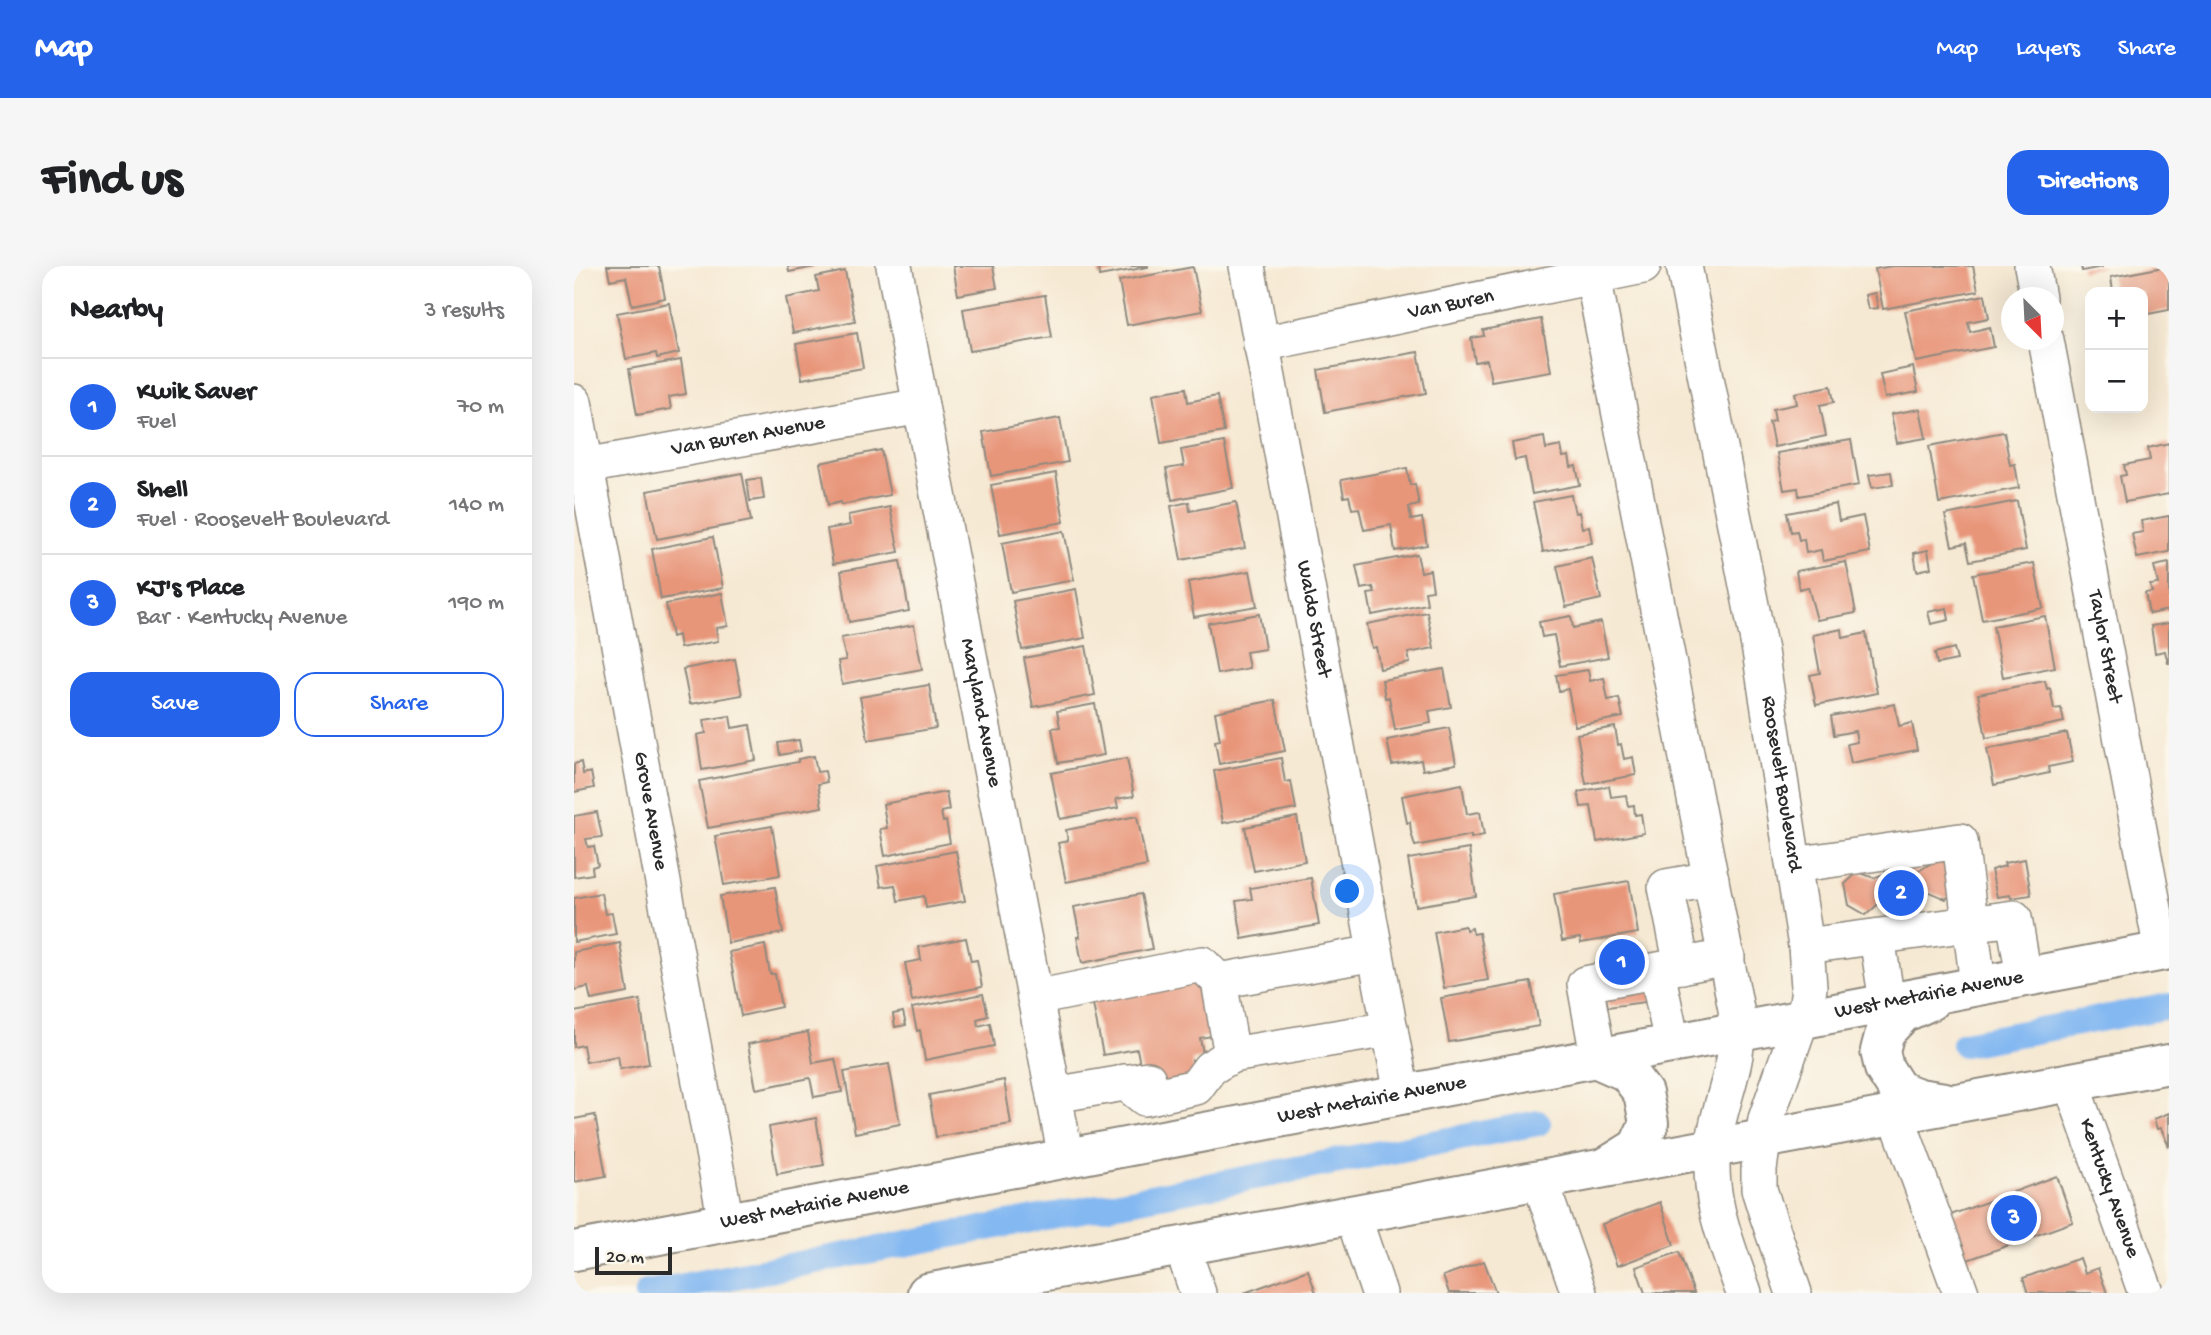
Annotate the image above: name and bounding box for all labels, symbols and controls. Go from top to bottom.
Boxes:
text: Map [35,30,92,68]
text: Map [1936,35,1978,64]
text: Layers [2016,35,2080,64]
text: Share [2118,35,2176,64]
button: Directions [2007,150,2169,215]
text: Find us [42,153,182,211]
street label: Van Buren [1405,284,1496,326]
north arrow [2001,287,2064,350]
map controls [2085,287,2148,413]
button: + [2085,287,2148,350]
text: Nearby [70,294,163,329]
text: 3 results [424,298,504,325]
button: − [2085,350,2148,413]
text: Kwik Saver [137,378,255,409]
text: 1 [88,394,98,421]
text: 70 m [457,394,504,421]
text: Fuel [137,409,177,436]
street label: Van Buren Avenue [669,411,828,463]
text: Shell [137,476,188,507]
text: 2 [87,492,99,519]
text: 140 m [449,492,504,519]
text: Fuel · Roosevelt Boulevard [137,507,389,534]
street label: Waldo Street [1290,558,1337,682]
text: KJ's Place [137,574,244,605]
street label: Taylor Street [2081,587,2128,707]
text: 3 [87,590,99,617]
text: 190 m [448,590,504,617]
text: Bar · Kentucky Avenue [137,605,347,632]
street label: Maryland Avenue [954,636,1007,790]
button: Save [70,672,280,737]
button: Share [294,672,504,737]
street label: Roosevelt Boulevard [1755,694,1807,875]
street label: Grove Avenue [627,750,673,873]
pin: 2 [1878,867,1924,919]
your location [1330,874,1364,908]
pin: 1 [1599,936,1645,988]
street label: West Metairie Avenue [1833,965,2027,1025]
street label: West Metairie Avenue [1276,1070,1469,1130]
street label: Kentucky Avenue [2072,1116,2145,1262]
street label: West Metairie Avenue [718,1175,912,1236]
pin: 3 [1991,1192,2037,1244]
scale bar [595,1244,672,1276]
text: 20 m [606,1247,644,1270]

